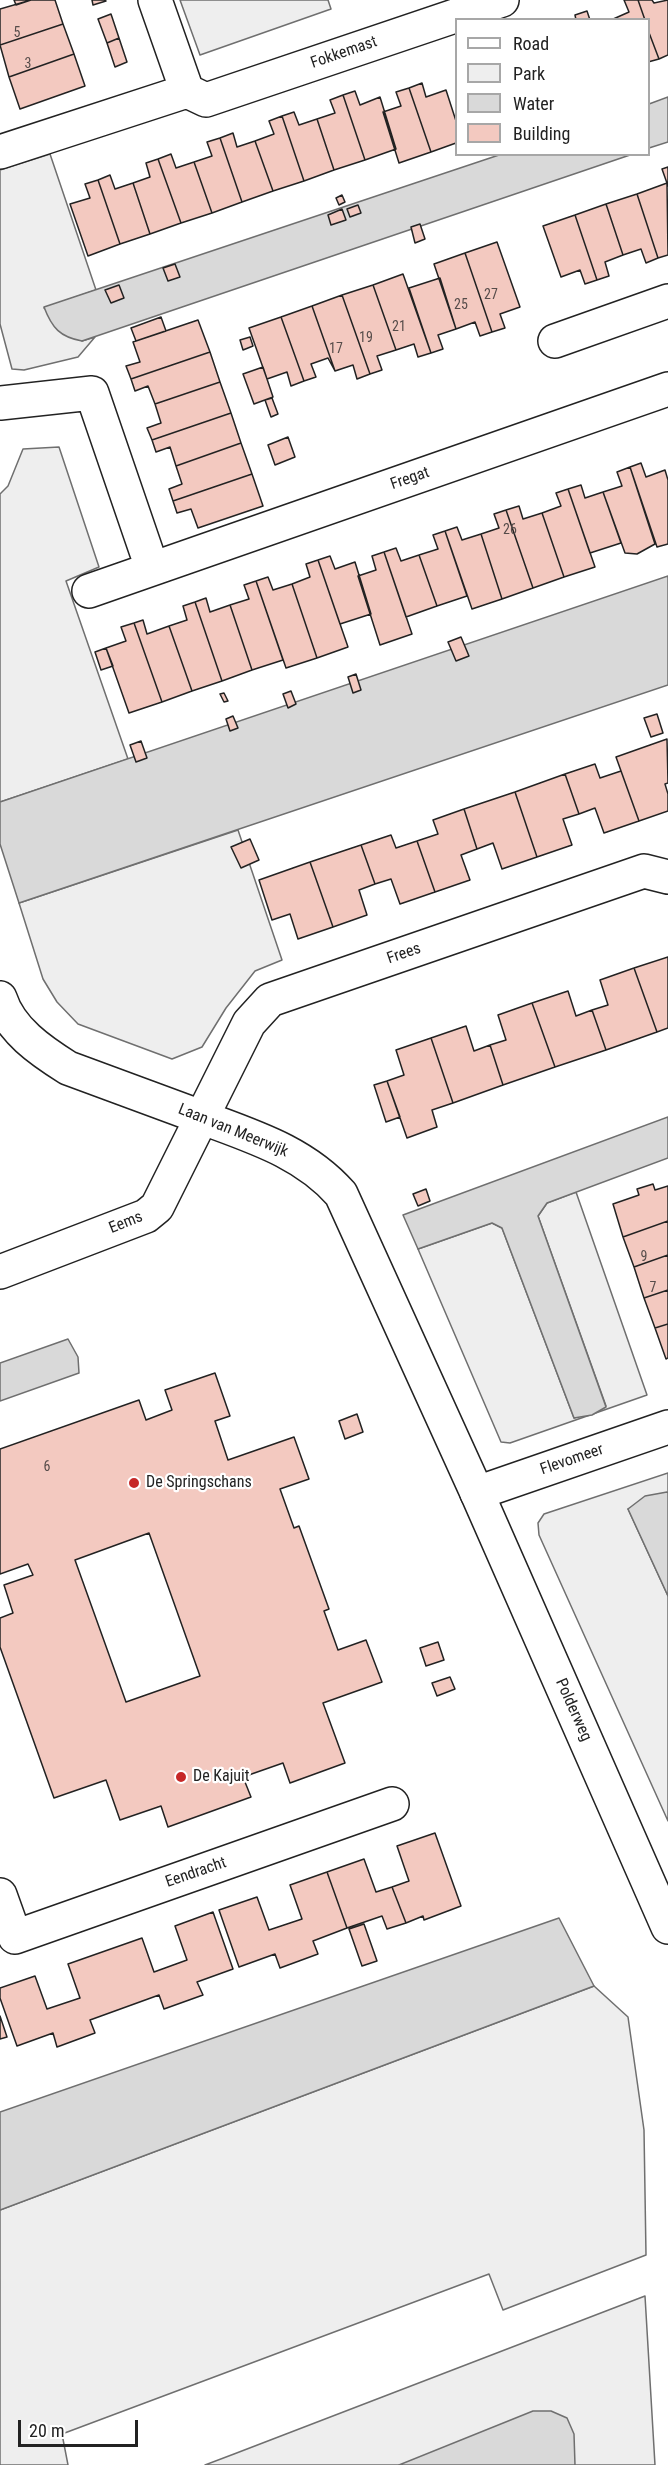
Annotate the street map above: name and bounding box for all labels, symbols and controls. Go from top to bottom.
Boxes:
legend [455,18,650,156]
house number: 5 [14,25,20,41]
street label: Fokkemast [308,33,380,73]
text: Road [513,33,549,54]
house number: 3 [25,56,31,72]
text: Park [513,63,545,84]
text: Water [513,93,554,114]
text: Building [513,123,570,144]
house number: 27 [484,287,498,303]
house number: 25 [454,297,468,313]
house number: 21 [392,319,406,335]
house number: 19 [359,330,373,346]
house number: 17 [329,341,343,357]
street label: Fregat [388,463,432,495]
house number: 26 [503,522,517,538]
street label: Frees [385,939,423,969]
street label: Laan van Meerwijk [175,1100,291,1162]
street label: Eems [106,1208,146,1238]
house number: 9 [641,1249,647,1265]
house number: 7 [650,1280,656,1296]
street label: Flevomeer [538,1440,606,1480]
house number: 6 [44,1459,50,1475]
place label: De Springschans [146,1473,252,1493]
marker: De Springschans [127,1476,141,1490]
street label: Polderweg [551,1676,595,1744]
place label: De Kajuit [193,1767,249,1787]
marker: De Kajuit [174,1770,188,1784]
street label: Eendracht [163,1854,229,1892]
scale bar [21,2408,141,2446]
text: 20 m [29,2420,64,2441]

